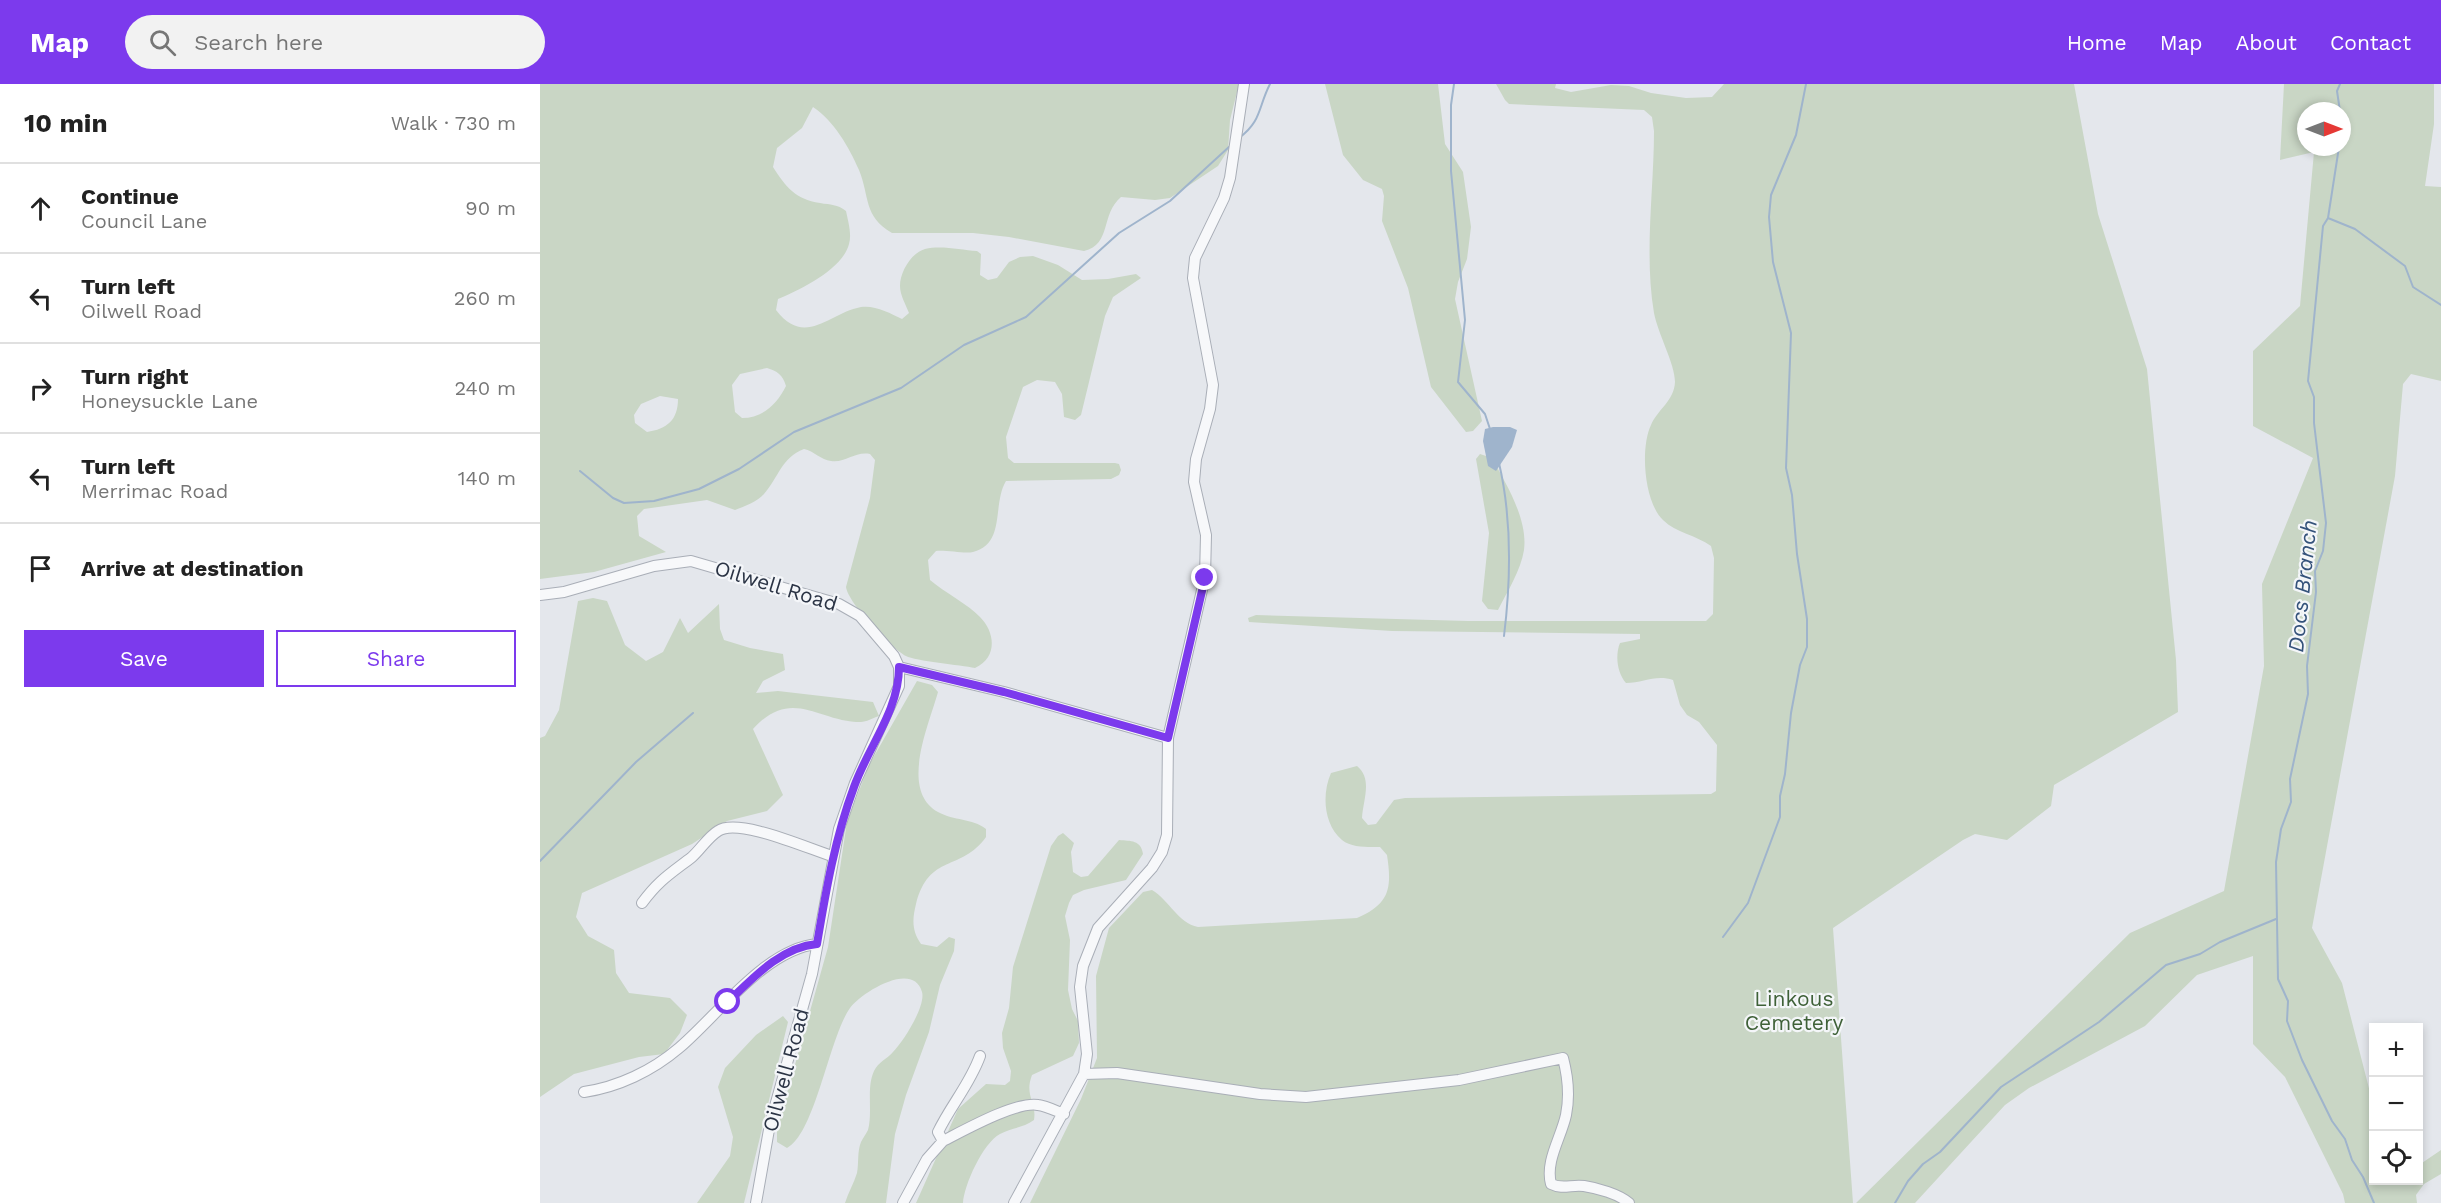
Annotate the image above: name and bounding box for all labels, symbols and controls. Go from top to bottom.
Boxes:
search box [125,15,545,69]
text: Map [30,26,89,59]
icon: search [146,26,179,59]
text: Search here [194,30,323,55]
text: Home [2067,30,2127,55]
text: Map [2160,30,2203,55]
text: About [2236,30,2297,55]
text: Contact [2330,30,2411,55]
north arrow [2297,102,2351,156]
text: 10 min [24,108,108,138]
text: Walk · 730 m [391,111,516,135]
text: Continue [81,184,179,209]
icon: ahead [24,192,57,225]
text: 90 m [465,196,516,220]
text: Council Lane [81,209,207,233]
text: Turn left [81,274,175,299]
icon: left [24,282,57,315]
text: 260 m [454,286,516,310]
text: Oilwell Road [81,299,202,323]
text: Turn right [81,364,188,389]
icon: right [24,372,57,405]
text: 240 m [454,376,516,400]
text: Honeysuckle Lane [81,389,258,413]
text: Turn left [81,454,175,479]
icon: left [24,462,57,495]
text: 140 m [458,466,516,490]
text: Merrimac Road [81,479,228,503]
water label: Docs Branch [2283,519,2322,654]
icon: arrive [24,552,57,585]
street label: Oilwell Road [712,555,841,616]
text: Arrive at destination [81,556,304,581]
route end [1191,564,1217,590]
button: Save [24,630,264,687]
button: Share [276,630,516,687]
park label: Linkous Cemetery [1745,986,1843,1035]
route start [714,988,740,1014]
street label: Oilwell Road [757,1005,814,1135]
map controls [2369,1023,2423,1185]
button: + [2369,1023,2423,1077]
button: − [2369,1077,2423,1131]
button: locate [2369,1131,2423,1185]

